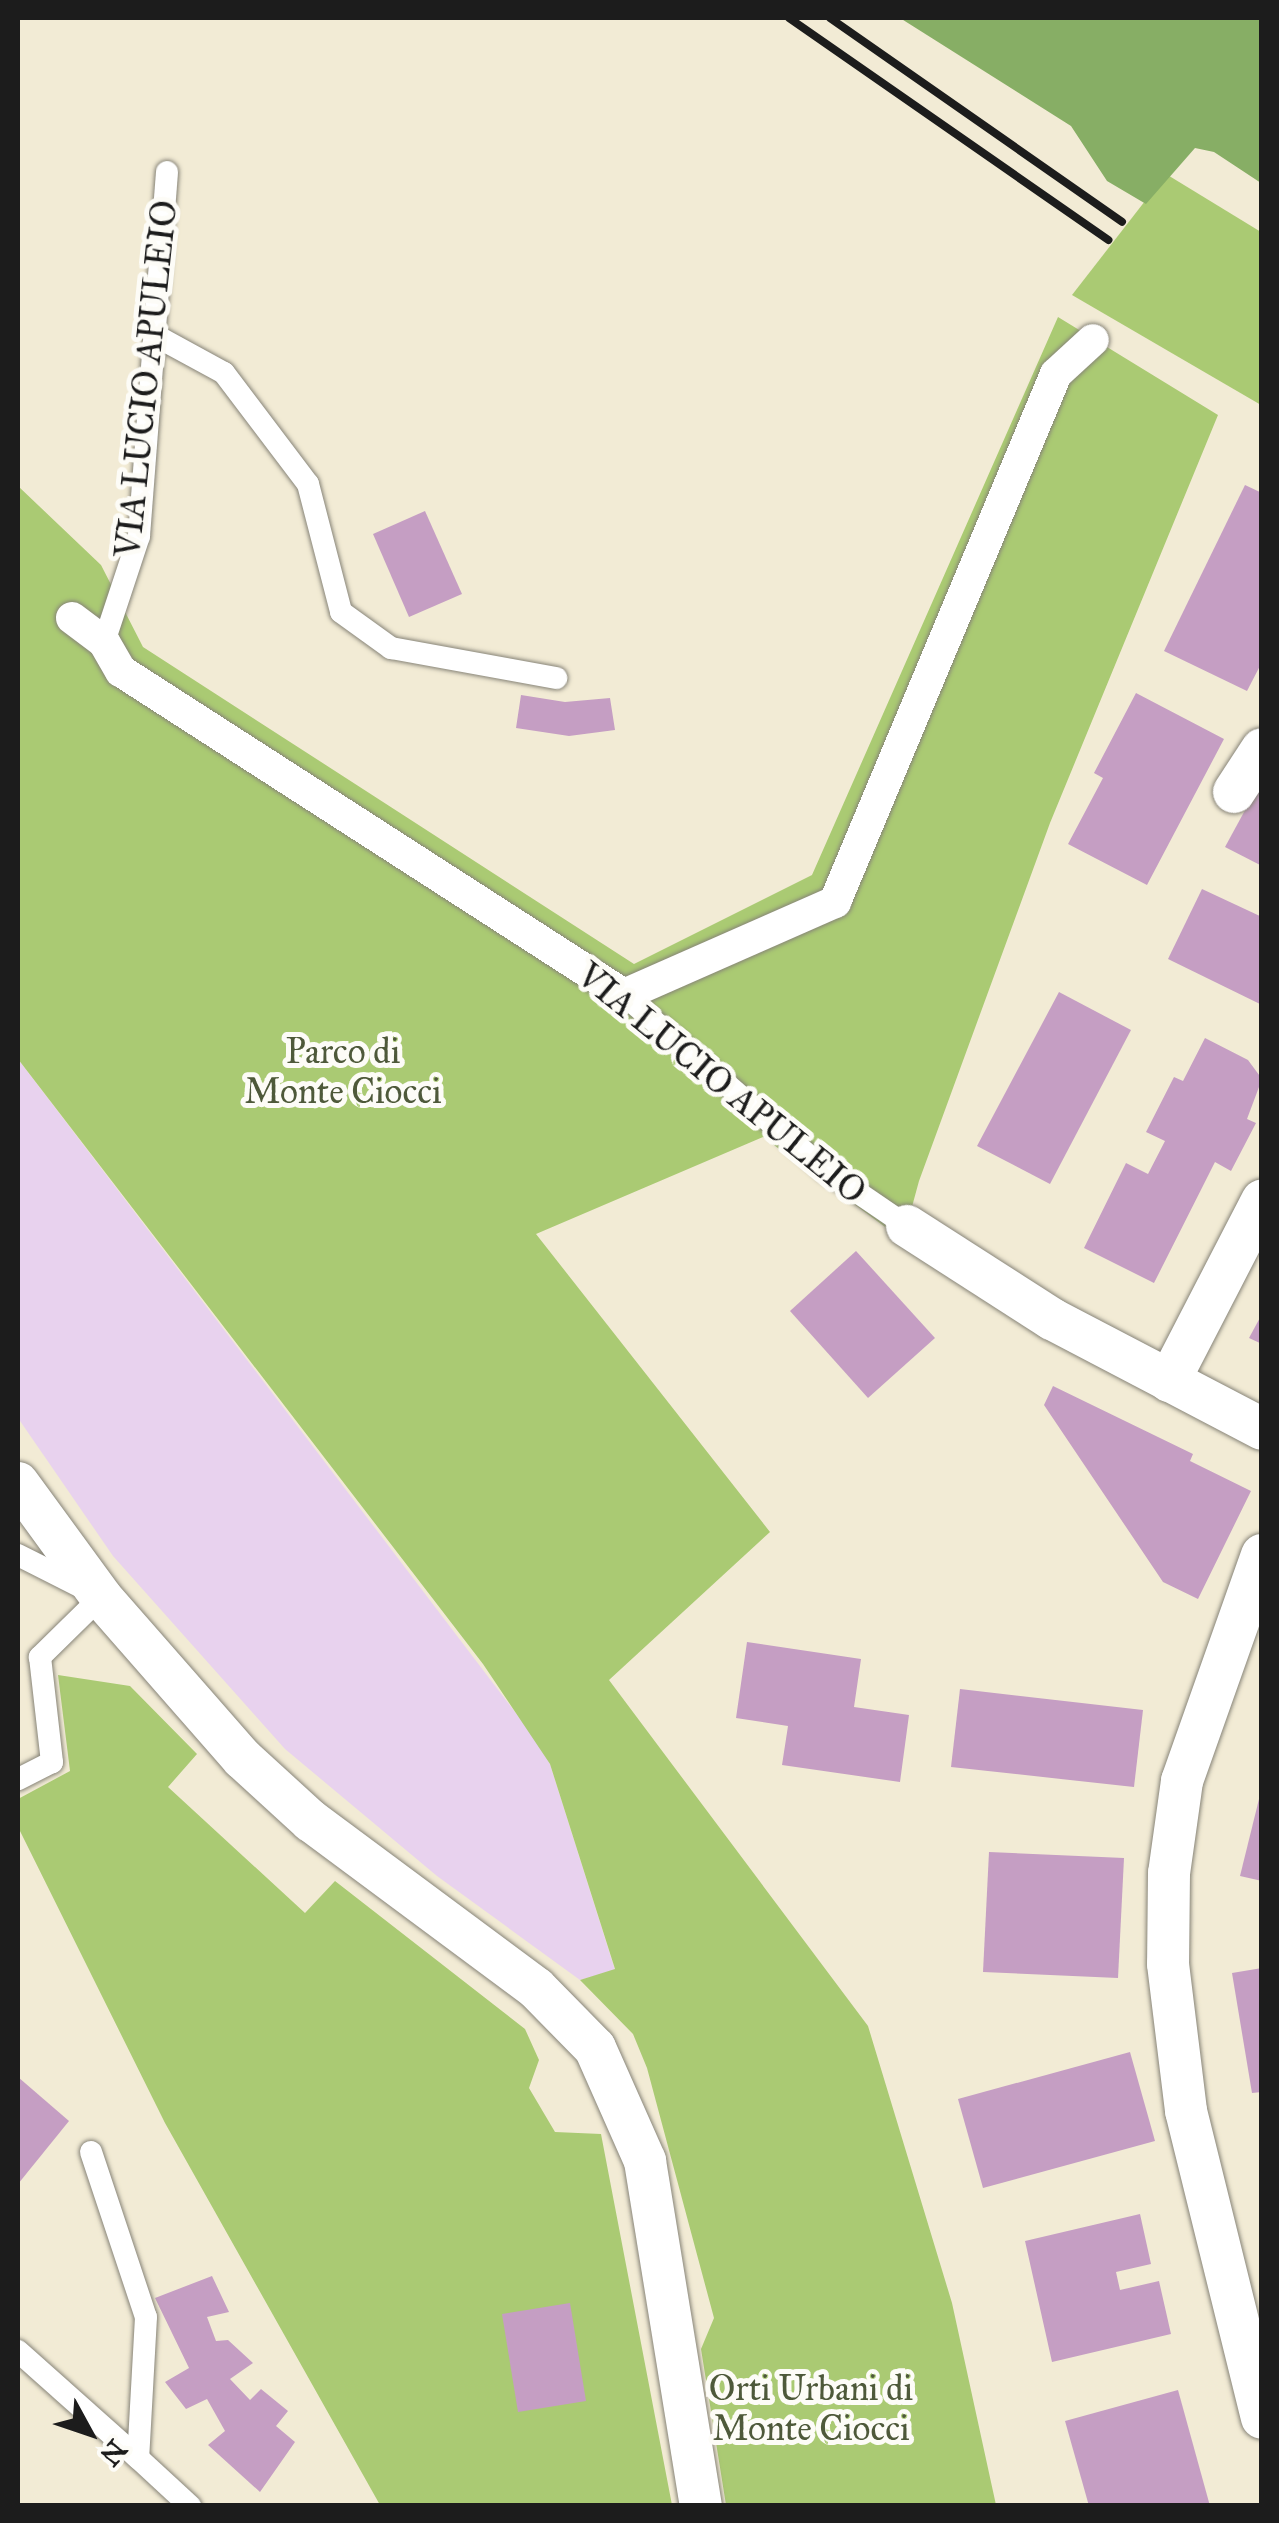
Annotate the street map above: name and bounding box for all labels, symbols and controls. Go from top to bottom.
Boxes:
street label: VIA LUCIO APULEIO [107,198,187,560]
street label: VIA LUCIO APULEIO [568,955,874,1213]
park label: Parco di Monte Ciocci [244,1031,442,1113]
park label: Orti Urbani di Monte Ciocci [709,2368,913,2450]
north arrow [40,2383,140,2483]
text: N [92,2432,134,2473]

